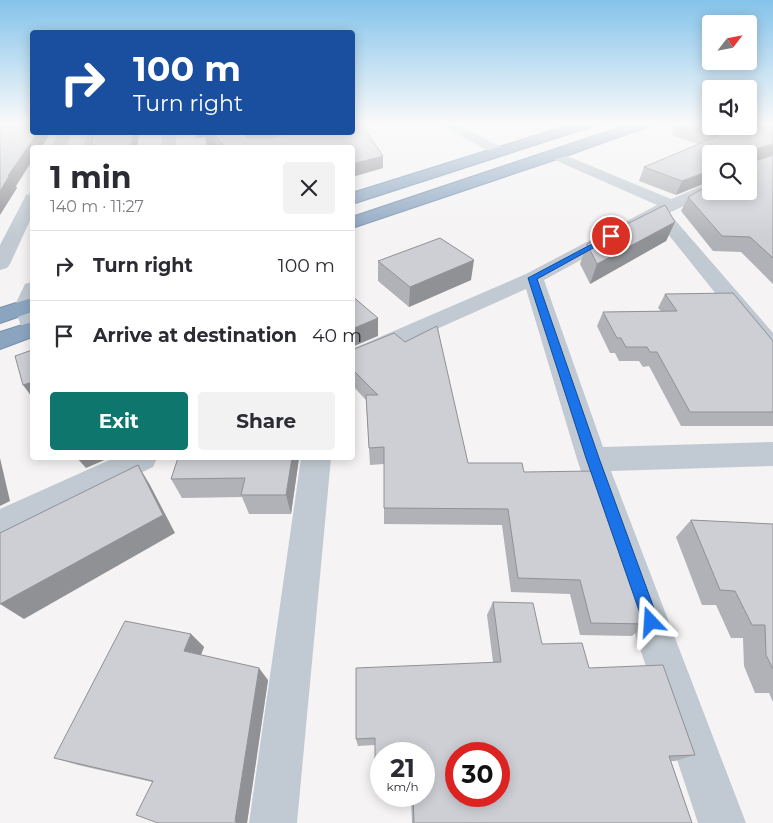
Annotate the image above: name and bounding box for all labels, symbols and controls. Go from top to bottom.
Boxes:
north arrow [702,15,758,70]
map controls [702,15,757,200]
text: 100 m [133,47,241,90]
icon: right [50,50,115,115]
button: sound [702,80,757,135]
text: Turn right [133,90,243,117]
button: search [702,145,757,200]
text: 1 min [50,159,131,196]
button: close [283,162,335,214]
text: 140 m · 11:27 [50,197,144,216]
pin [590,215,632,257]
icon: arrive [597,222,625,250]
icon: right [50,252,78,280]
text: Turn right [93,254,193,277]
text: 100 m [278,254,335,277]
icon: arrive [50,322,78,350]
text: Arrive at destination [93,324,297,347]
text: 40 m [312,324,362,347]
button: Exit [50,392,188,450]
button: Share [198,392,335,450]
position arrow [624,595,676,647]
speed limit sign: 30 [445,742,510,807]
text: 21 [390,753,415,783]
text: km/h [386,779,419,794]

